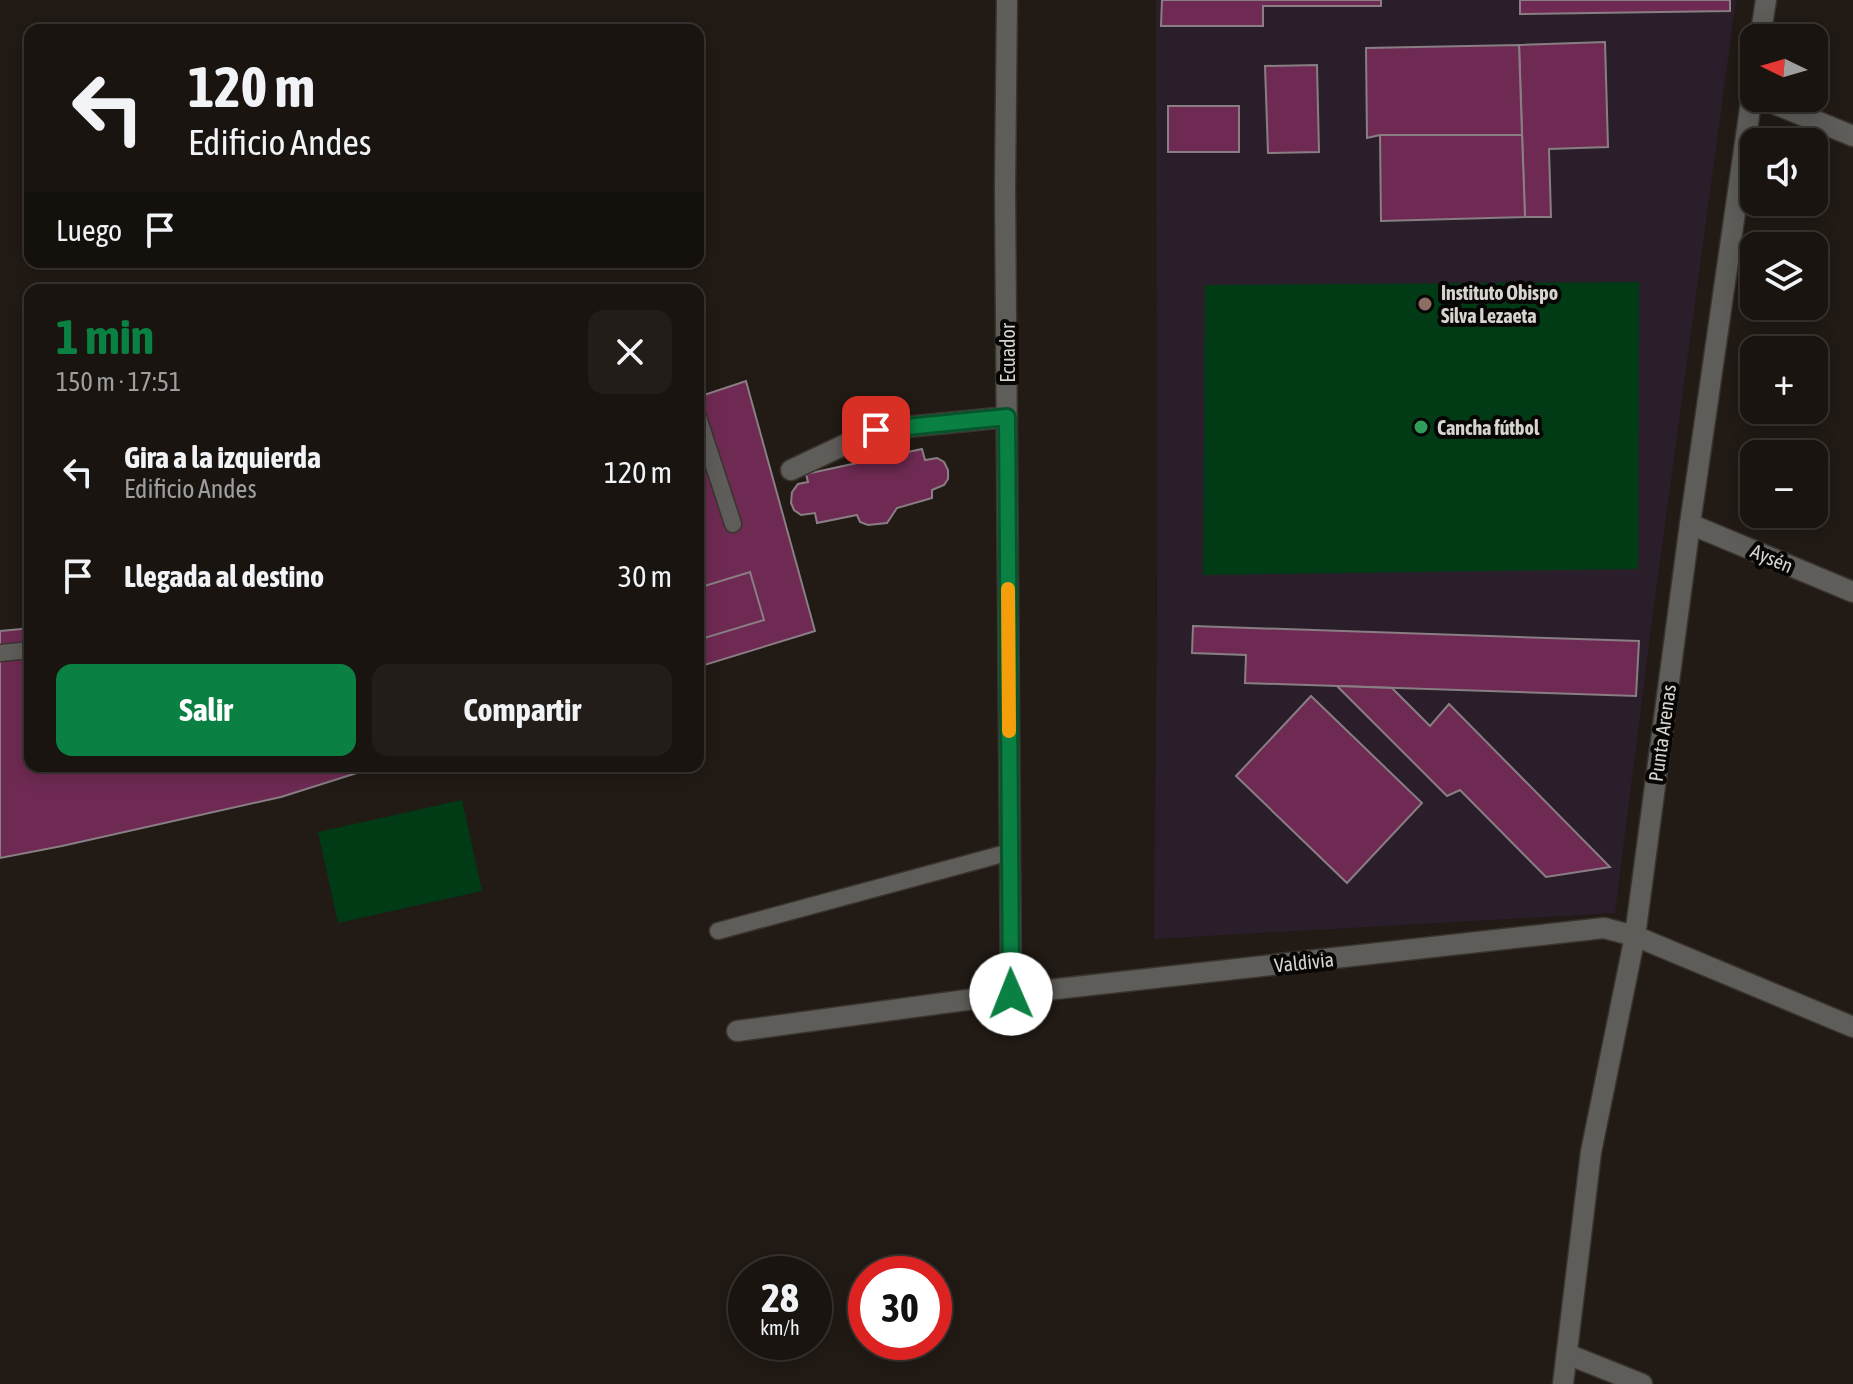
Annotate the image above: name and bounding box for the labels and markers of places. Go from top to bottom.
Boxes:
place label: Instituto Obispo Silva Lezaeta [1441,281,1558,327]
marker: Instituto Obispo Silva Lezaeta [1416,295,1434,313]
pin [842,396,910,464]
place label: Cancha fútbol [1437,416,1540,439]
marker: Cancha fútbol [1412,418,1430,436]

